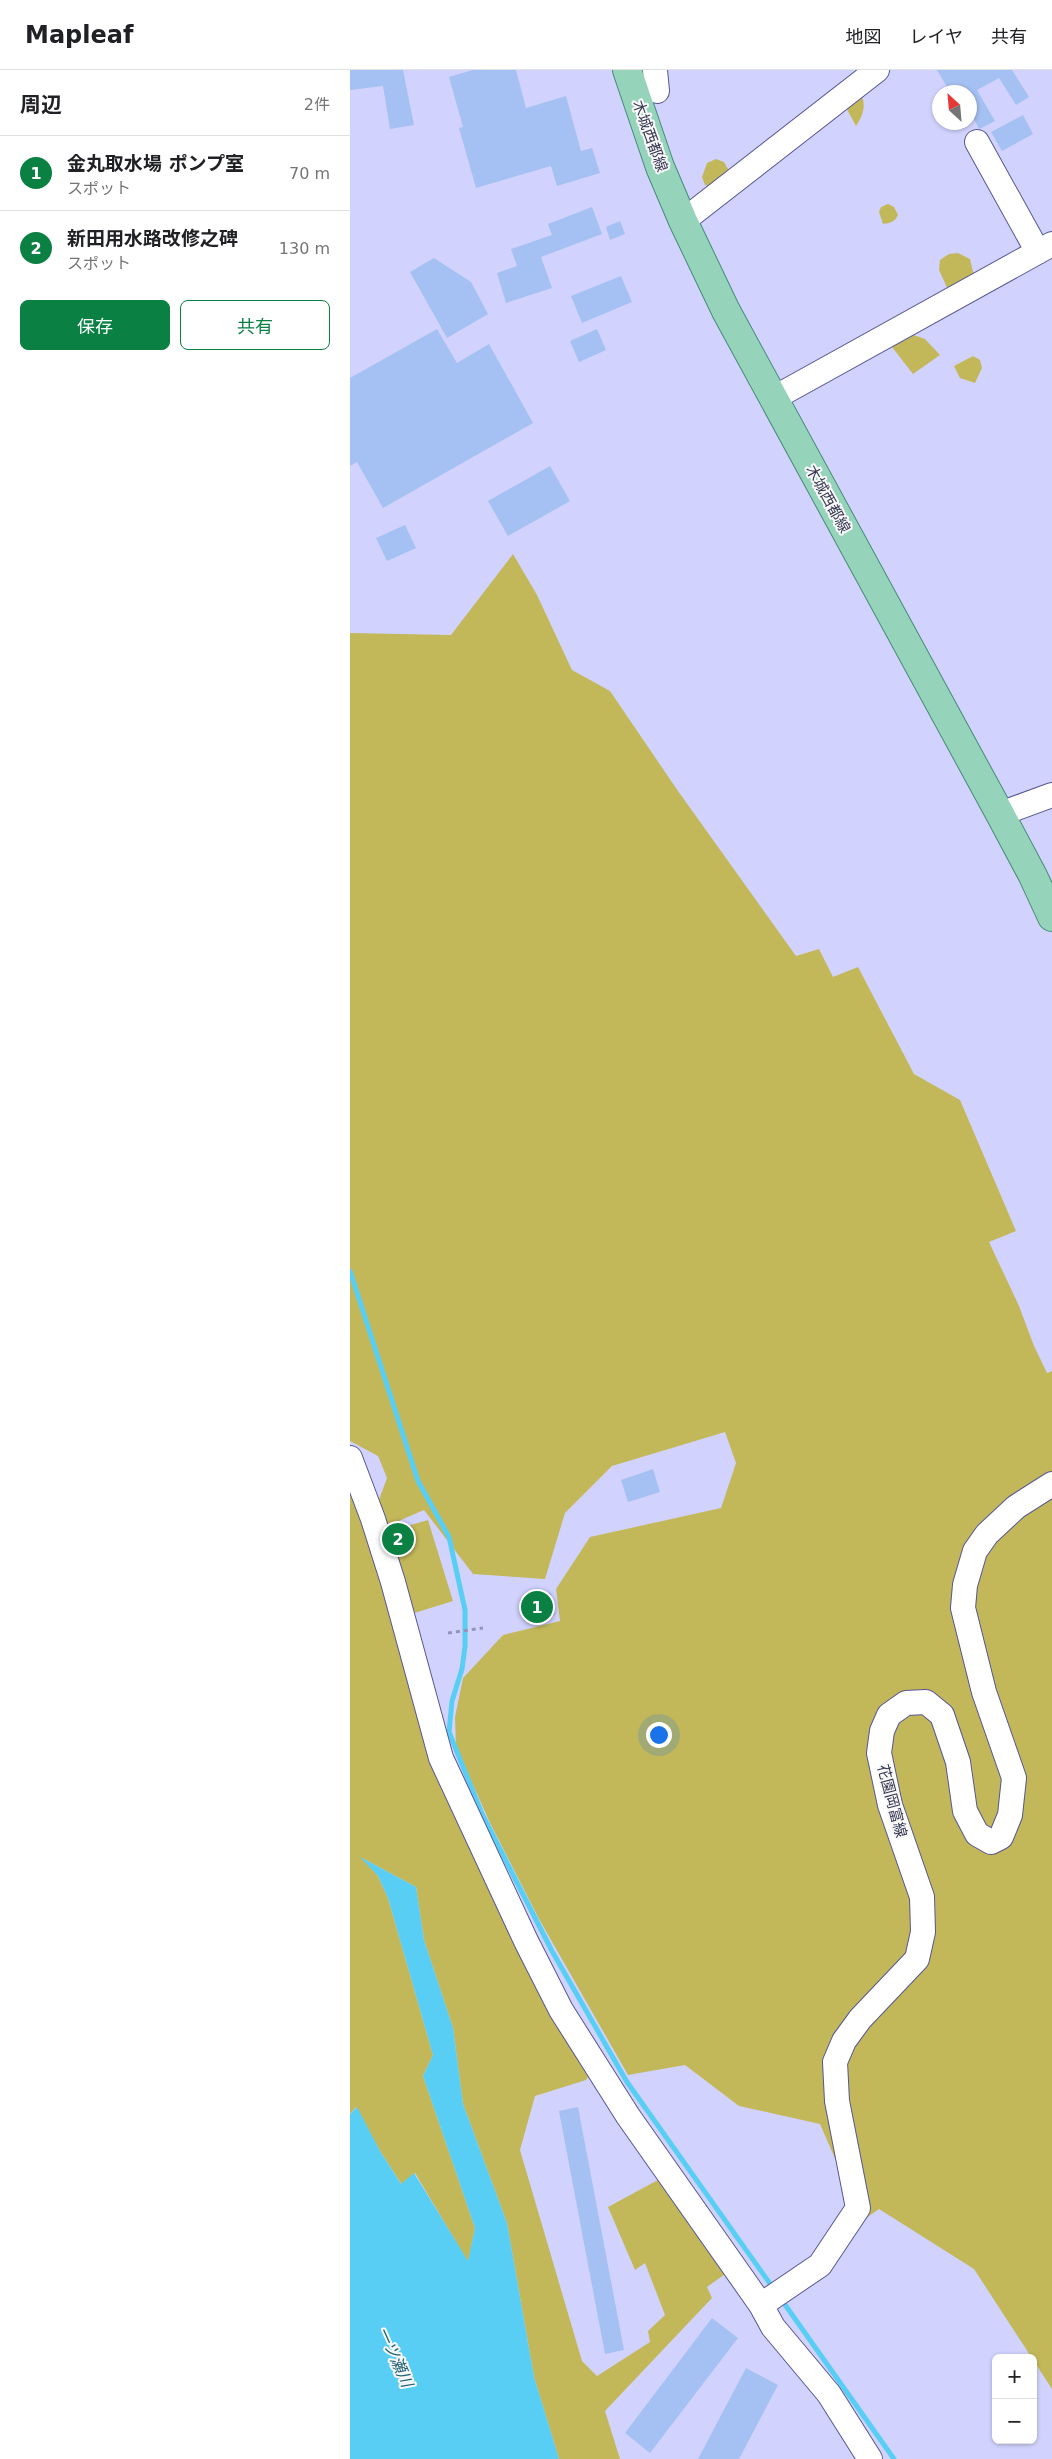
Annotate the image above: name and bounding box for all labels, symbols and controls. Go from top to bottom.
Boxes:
text: Mapleaf [25,21,133,49]
text: 地図 [846,26,882,47]
text: レイヤ [910,26,963,47]
text: 共有 [991,26,1027,47]
north arrow [932,85,977,130]
text: 周辺 [20,93,62,117]
text: 2件 [304,95,330,114]
street label: 木城西都線 [629,98,671,174]
text: 金丸取水場 ポンプ室 [67,152,244,174]
text: 1 [30,164,42,183]
text: 70 m [289,164,330,183]
text: スポット [67,179,131,198]
text: 新田用水路改修之碑 [67,227,238,249]
text: 2 [30,239,42,258]
text: 130 m [279,239,330,258]
text: スポット [67,254,131,273]
button: 保存 [20,300,170,350]
button: 共有 [180,300,330,350]
street label: 木城西都線 [802,462,854,536]
pin: 2 [382,1520,414,1558]
pin: 1 [521,1588,553,1626]
your location [646,1722,672,1748]
street label: 花園岡富線 [874,1762,910,1840]
water label: 一ツ瀬川 [373,2324,418,2392]
map controls [992,2354,1037,2444]
button: + [992,2354,1037,2399]
button: − [992,2399,1037,2444]

